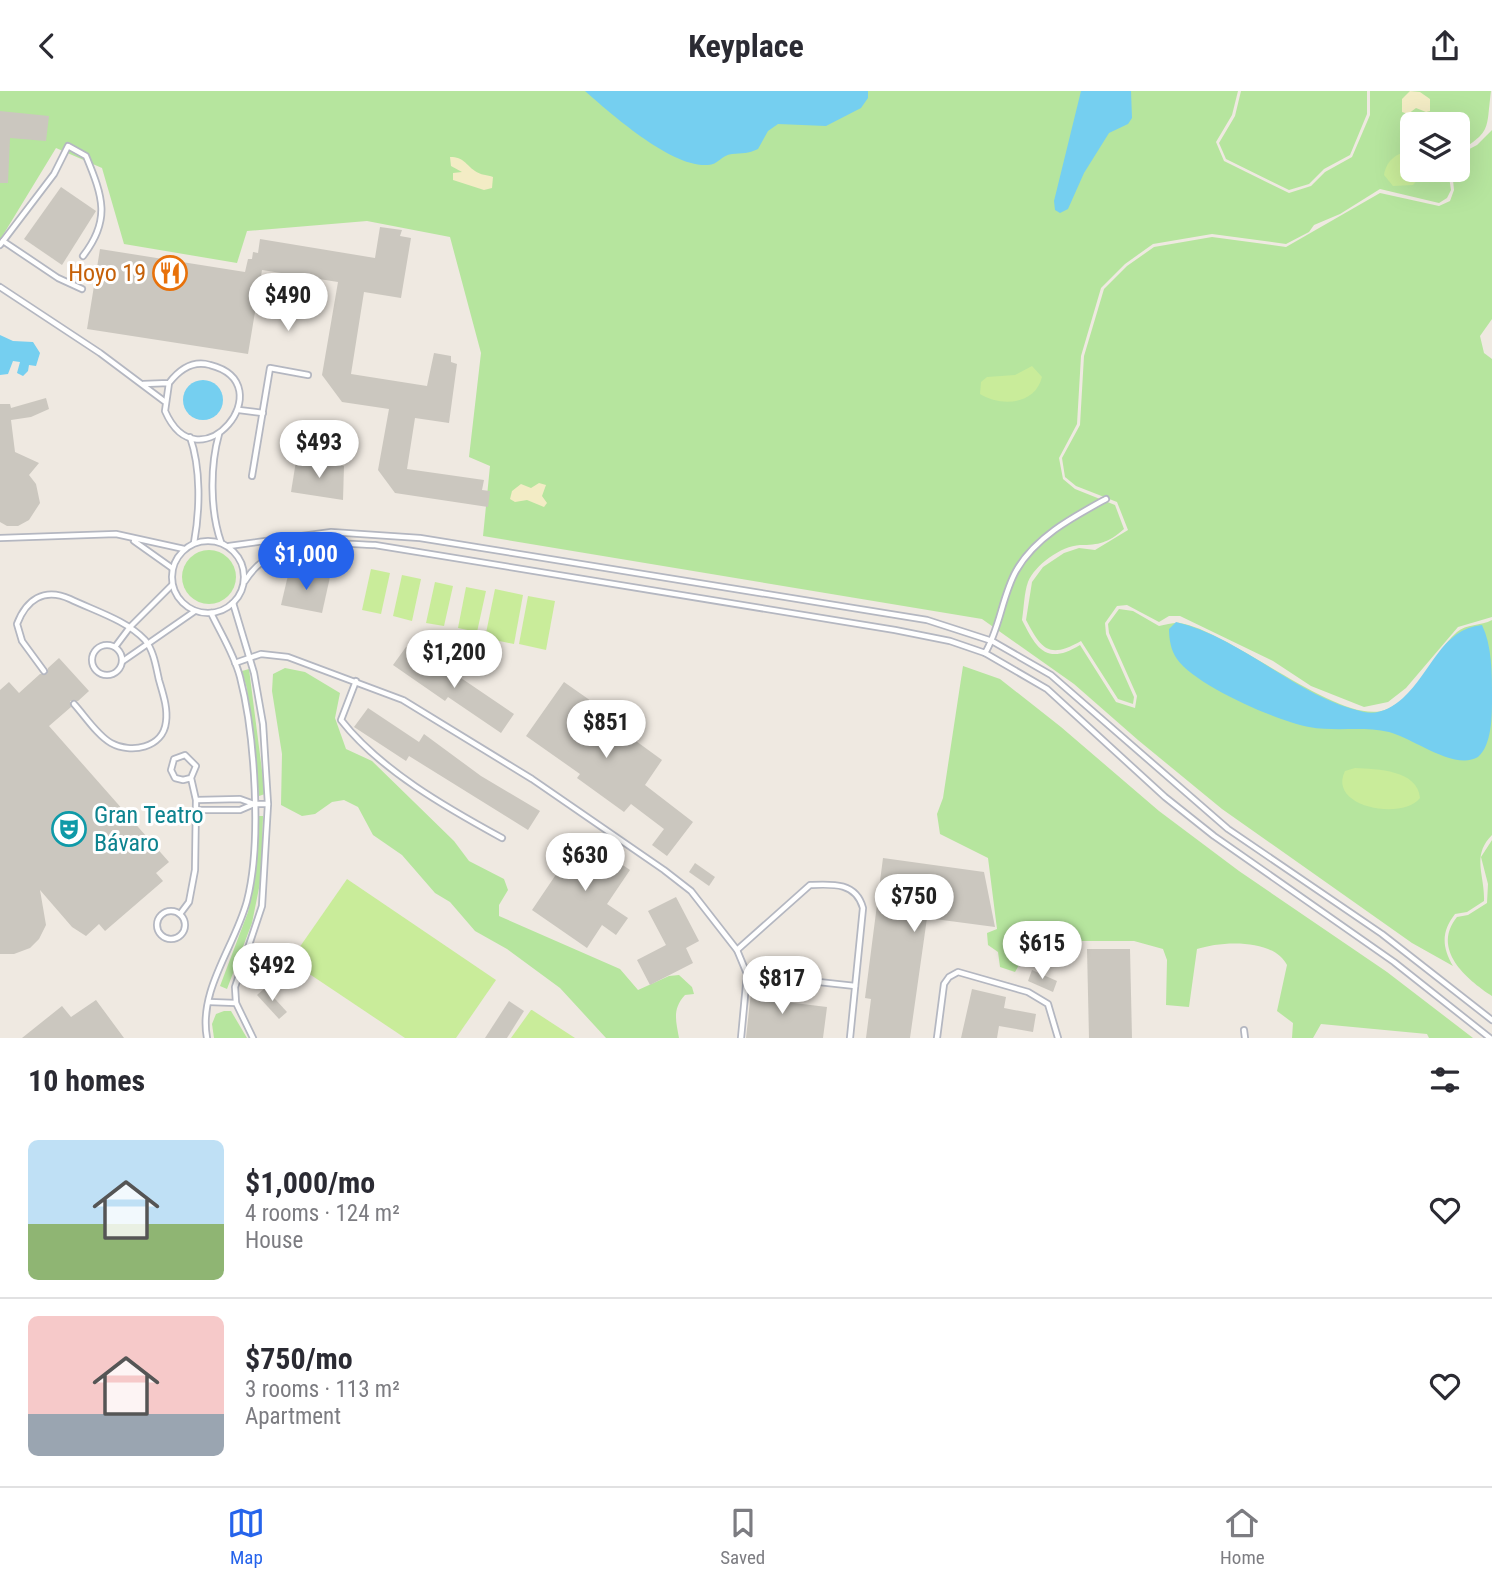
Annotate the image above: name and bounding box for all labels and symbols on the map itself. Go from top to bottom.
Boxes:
restaurant icon: Hoyo 19 [151,254,189,292]
place label: Hoyo 19 [68,259,146,287]
pin: $490 [247,273,329,333]
pin: $493 [278,421,360,480]
pin: $1,000 [249,533,363,592]
pin: $1,200 [397,631,511,690]
pin: $851 [565,701,647,760]
place label: Gran Teatro Bávaro [94,801,204,857]
theatre icon: Gran Teatro Bávaro [50,810,88,848]
pin: $630 [544,833,626,893]
pin: $750 [873,875,955,934]
pin: $615 [1001,921,1083,981]
pin: $492 [231,943,313,1003]
pin: $817 [741,957,823,1016]

